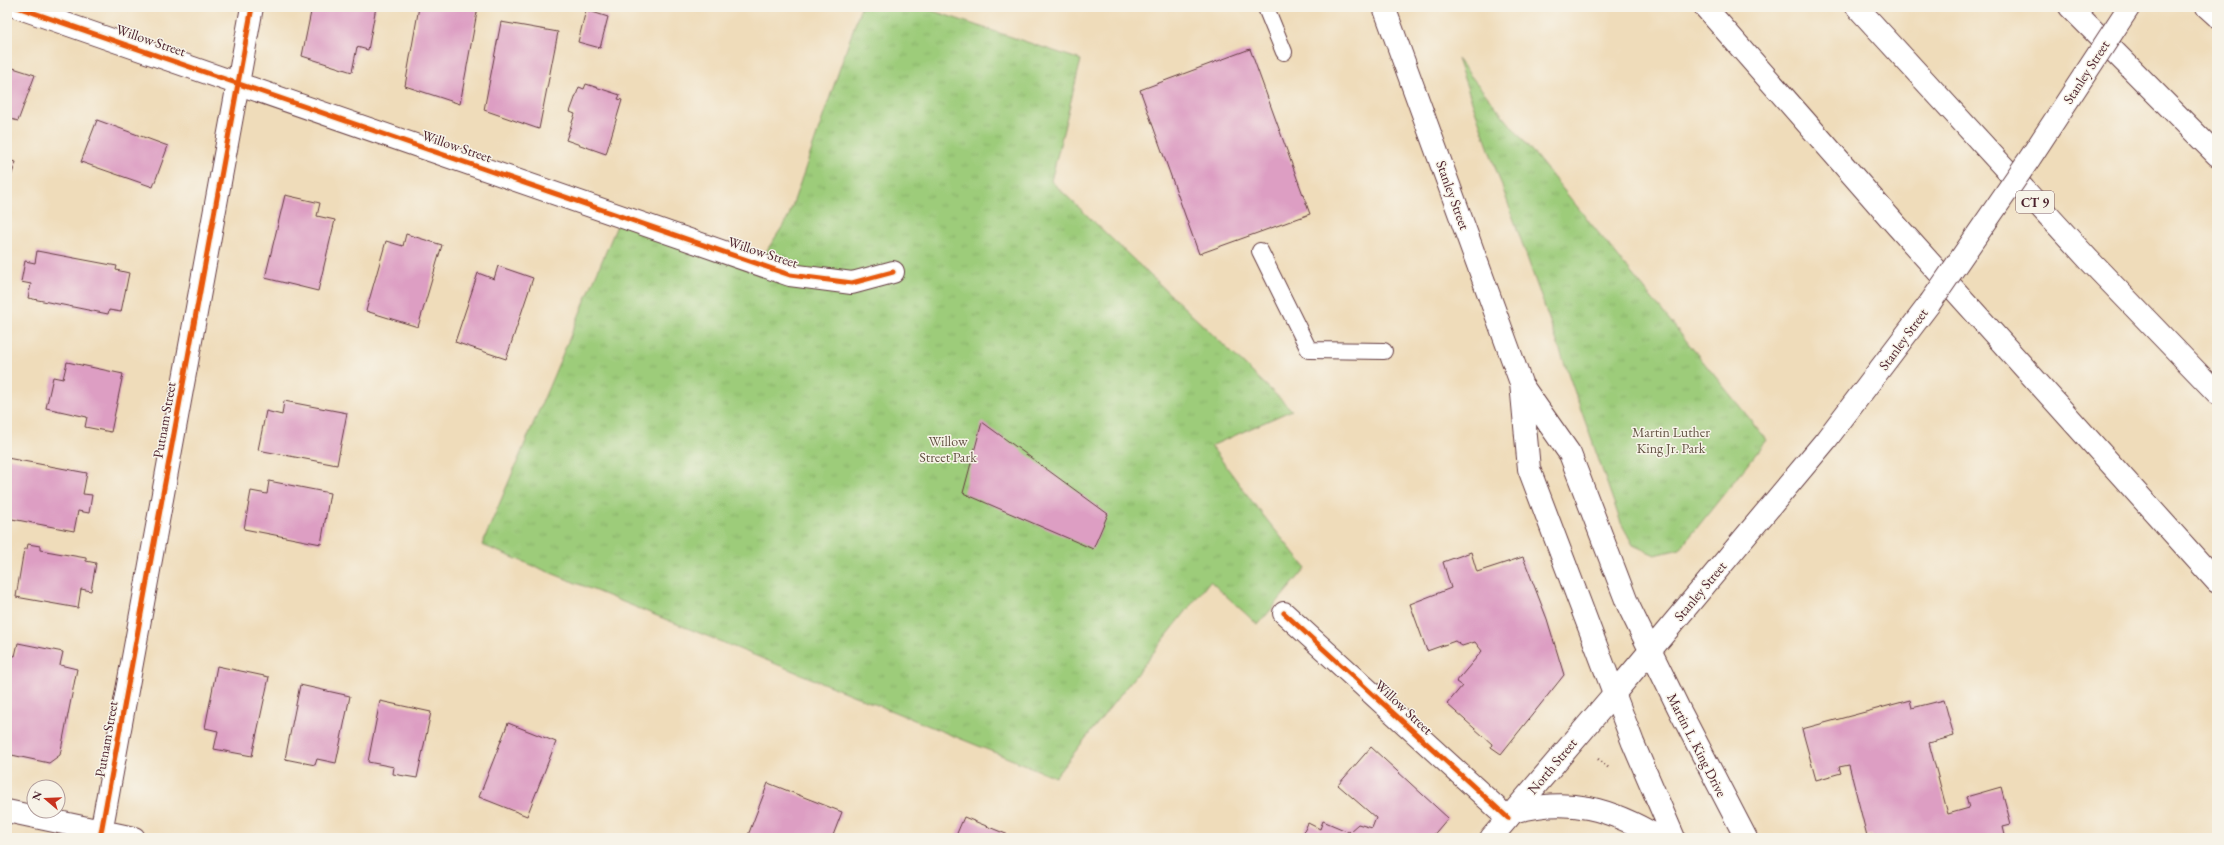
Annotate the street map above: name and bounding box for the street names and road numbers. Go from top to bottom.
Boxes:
street label: Willow Street [114,20,189,61]
street label: Stanley Street [2059,36,2114,107]
street label: Willow Street [420,126,495,167]
street label: Stanley Street [1432,158,1474,233]
road number: CT 9 [2016,191,2054,213]
street label: Willow Street [726,232,801,272]
street label: Stanley Street [1874,304,1932,374]
street label: Putnam Street [148,380,180,459]
street label: Stanley Street [1670,557,1731,625]
street label: Willow Street [1371,676,1437,739]
street label: Martin L. King Drive [1663,690,1731,800]
street label: Putnam Street [90,699,122,778]
street label: North Street [1523,734,1581,798]

